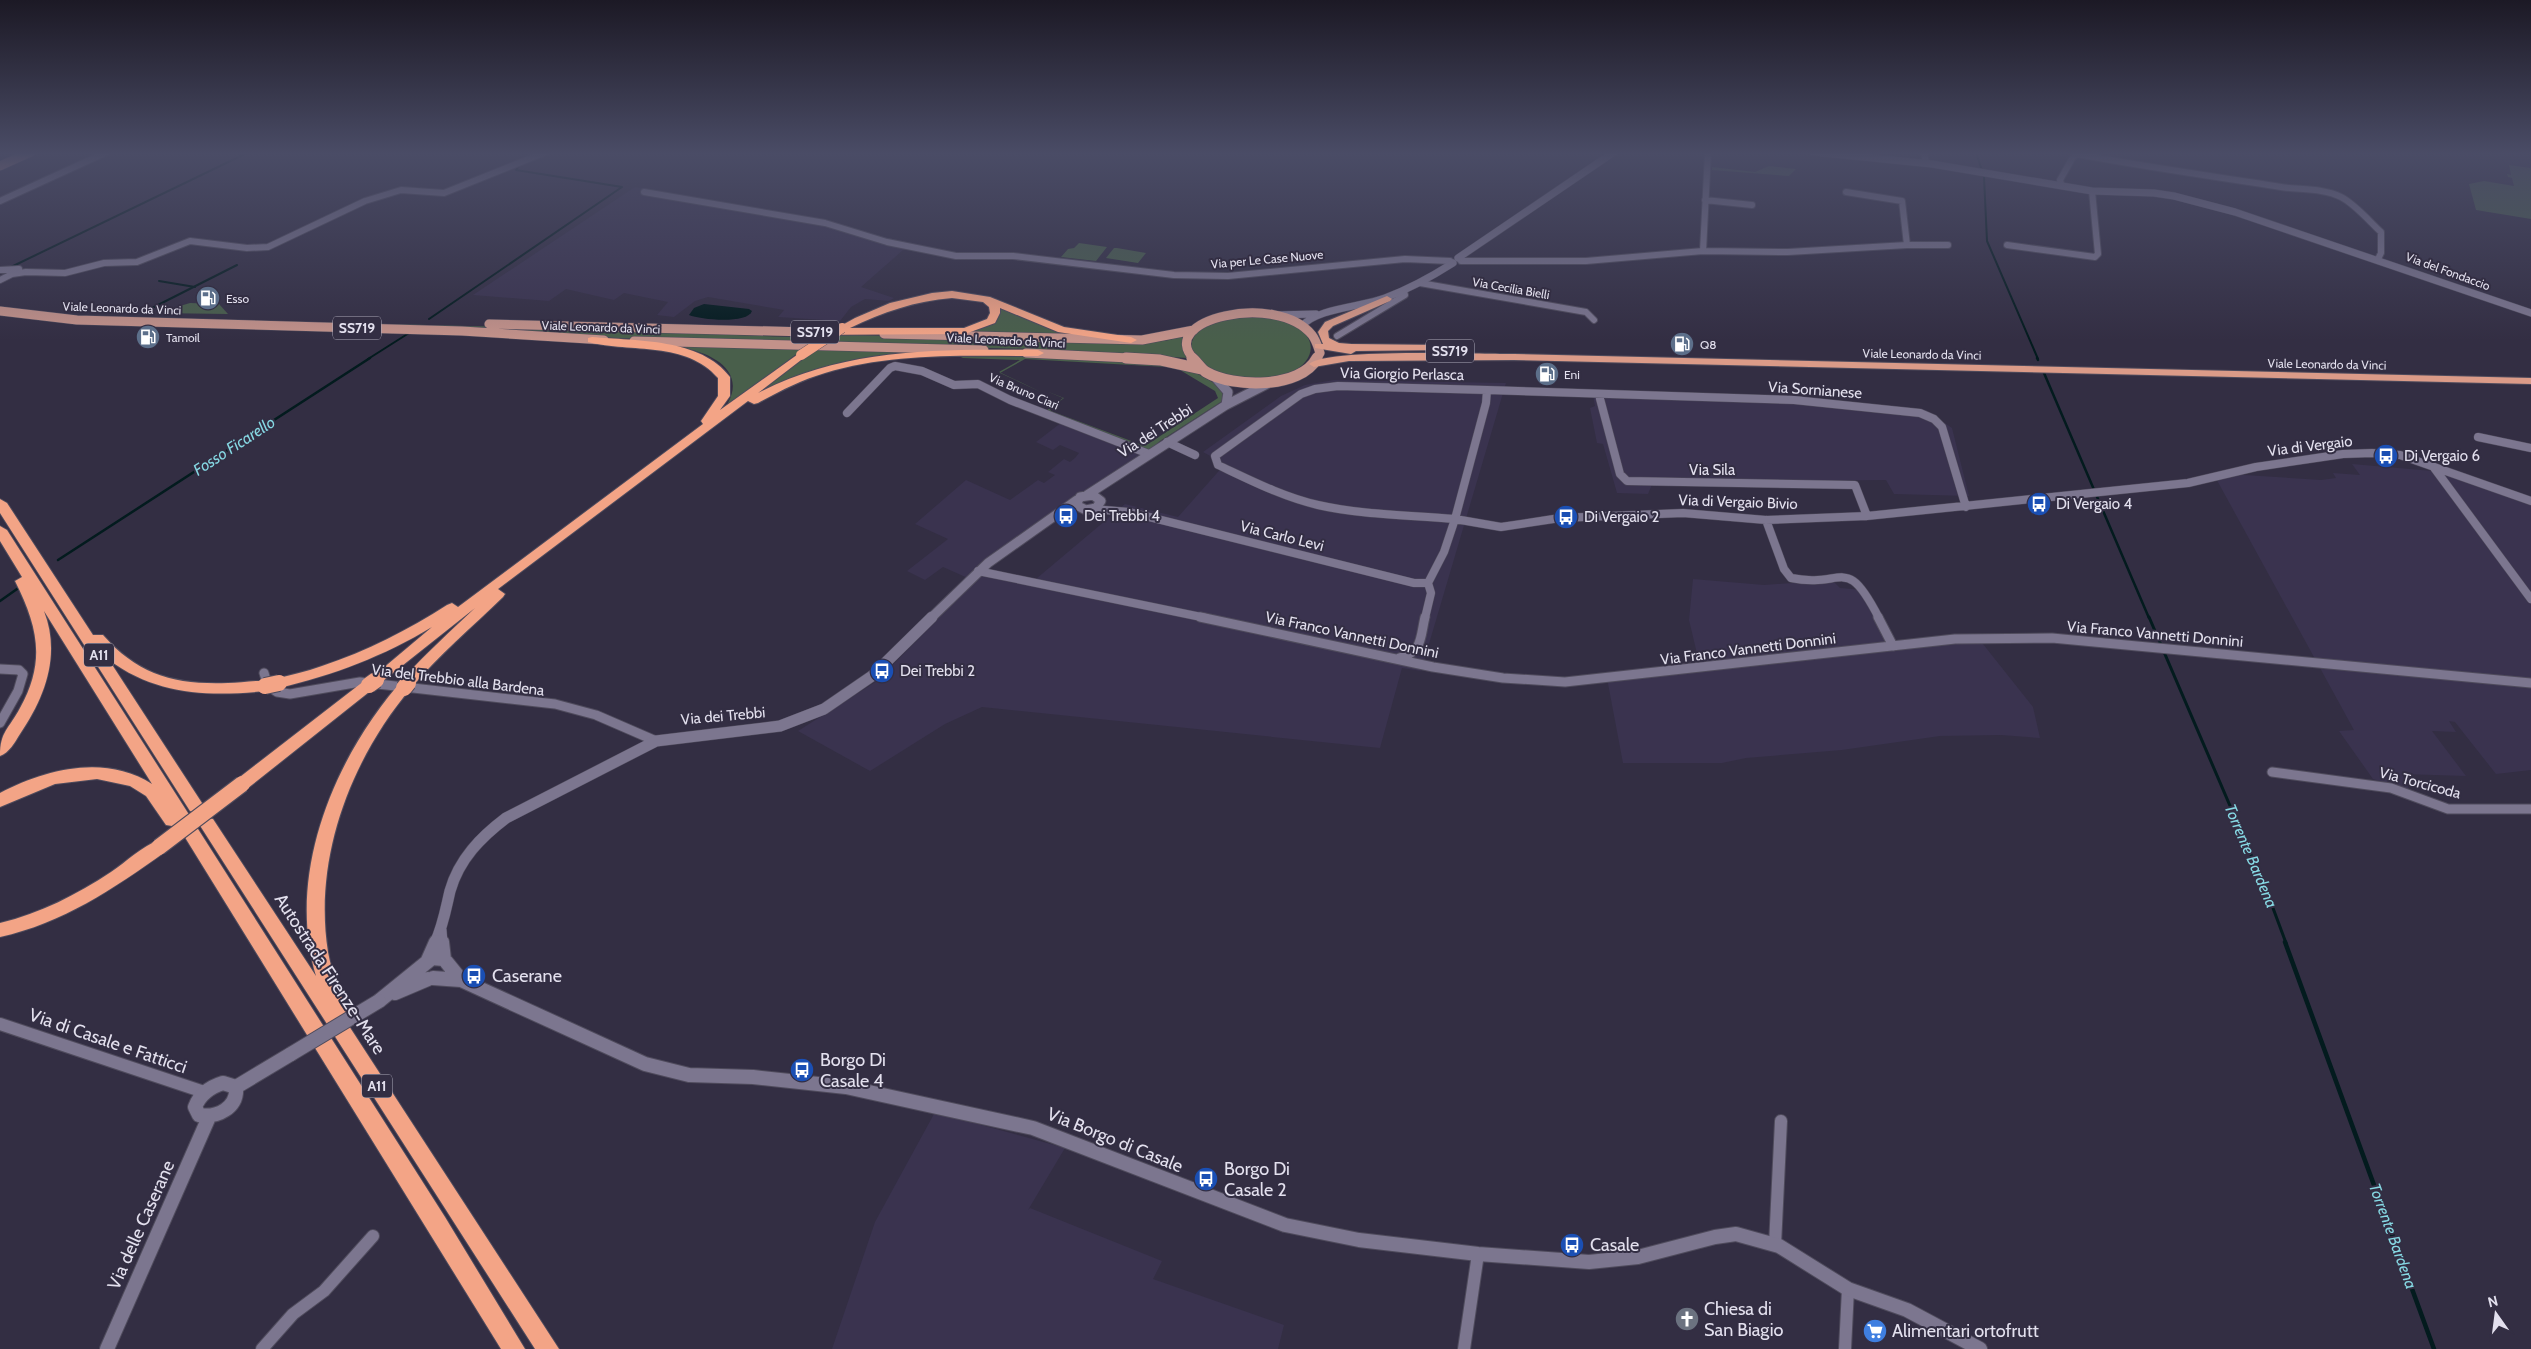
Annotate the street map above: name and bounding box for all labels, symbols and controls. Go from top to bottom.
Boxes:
street label: Via per Le Case Nuove [1210,247,1324,271]
street label: Via del Fondaccio [2404,249,2493,293]
street label: Via Cecilia Bielli [1471,274,1551,302]
fuel station icon: Esso [195,285,221,311]
place label: Esso [226,291,250,306]
street label: Viale Leonardo da Vinci [62,298,182,318]
road number: SS719 [333,316,381,339]
street label: Viale Leonardo da Vinci [541,317,661,337]
road number: SS719 [791,321,839,344]
fuel station icon: Tamoil [135,324,161,350]
street label: Viale Leonardo da Vinci [946,329,1066,351]
place label: Tamoil [166,330,200,345]
fuel station icon: Q8 [1669,331,1695,357]
place label: Q8 [1700,337,1717,352]
road number: SS719 [1426,340,1474,362]
street label: Viale Leonardo da Vinci [1863,345,1981,363]
street label: Viale Leonardo da Vinci [2268,355,2386,373]
fuel station icon: Eni [1534,361,1560,387]
street label: Via Giorgio Perlasca [1340,364,1465,384]
place label: Eni [1564,367,1580,382]
street label: Via Bruno Ciari [987,370,1061,412]
street label: Via Sornianese [1767,378,1863,402]
street label: Via dei Trebbi [1115,400,1195,462]
water label: Fosso Ficarello [190,413,278,479]
street label: Via di Vergaio [2267,432,2353,460]
bus stop icon: Di Vergaio 6 [2373,443,2399,469]
place label: Di Vergaio 6 [2404,447,2480,465]
street label: Via Sila [1689,461,1736,479]
street label: Via di Vergaio Bivio [1678,491,1798,513]
bus stop icon: Di Vergaio 4 [2026,491,2052,517]
place label: Di Vergaio 4 [2056,495,2132,513]
bus stop icon: Dei Trebbi 4 [1053,503,1079,529]
bus stop icon: Di Vergaio 2 [1553,504,1579,530]
place label: Dei Trebbi 4 [1084,507,1160,525]
place label: Di Vergaio 2 [1584,508,1659,526]
street label: Via Carlo Levi [1238,517,1326,555]
street label: Via Franco Vannetti Donnini [1264,608,1440,662]
street label: Via Franco Vannetti Donnini [2066,617,2244,651]
street label: Via Franco Vannetti Donnini [1659,629,1837,669]
road number: A11 [84,644,114,666]
bus stop icon: Dei Trebbi 2 [869,658,895,684]
street label: Via del Trebbio alla Bardena [371,660,546,700]
place label: Dei Trebbi 2 [900,662,975,680]
street label: Via dei Trebbi [680,703,766,729]
street label: Via Torcicoda [2377,763,2463,803]
water label: Torrente Bardena [2221,801,2281,911]
street label: Autostrada Firenze-Mare [270,889,390,1059]
bus stop icon: Caserane [461,963,487,989]
place label: Caserane [492,965,562,987]
street label: Via di Casale e Fatticci [26,1004,190,1078]
place label: Borgo Di Casale 4 [820,1049,886,1092]
bus stop icon: Borgo Di Casale 4 [789,1057,815,1083]
road number: A11 [362,1074,392,1098]
street label: Via Borgo di Casale [1044,1103,1186,1177]
street label: Via delle Caserane [103,1157,179,1293]
place label: Borgo Di Casale 2 [1224,1158,1290,1201]
bus stop icon: Borgo Di Casale 2 [1193,1166,1219,1192]
water label: Torrente Bardena [2365,1181,2421,1291]
bus stop icon: Casale [1559,1232,1585,1258]
place label: Casale [1590,1234,1639,1256]
north arrow [2471,1289,2521,1339]
text: N [2486,1291,2500,1311]
place label: Chiesa di San Biagio [1704,1298,1783,1341]
church icon: Chiesa di San Biagio [1674,1306,1700,1332]
supermarket icon: Alimentari ortofrutt [1862,1318,1888,1344]
place label: Alimentari ortofrutt [1892,1320,2039,1342]

